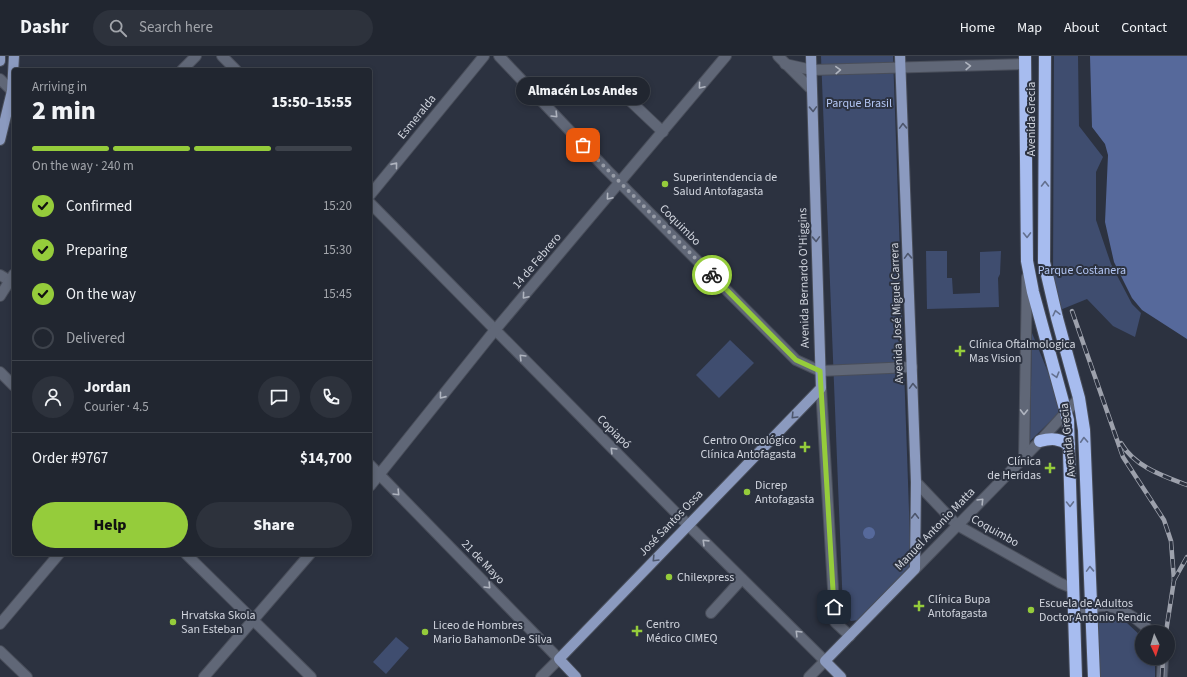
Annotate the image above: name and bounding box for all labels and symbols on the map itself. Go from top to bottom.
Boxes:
one-way arrow [965,62,971,70]
one-way arrow [835,65,841,74]
callout: Almacén Los Andes [516,77,650,105]
one-way arrow [699,81,706,89]
street label: Avenida Grecia [1023,82,1040,156]
street label: Esmeralda [394,91,440,143]
park label: Parque Brasil [826,95,892,112]
one-way arrow [809,106,817,112]
one-way arrow [550,110,557,117]
one-way arrow [898,123,907,129]
pin [566,128,600,162]
one-way arrow [390,162,397,169]
place label: Superintendencia de Salud Antofagasta [673,169,777,200]
marker: Superintendencia de Salud Antofagasta [660,179,670,189]
one-way arrow [1041,181,1049,187]
one-way arrow [606,192,613,199]
street label: Coquimbo [655,200,705,250]
street label: Avenida Bernardo O'Higgins [794,208,814,348]
street label: 14 de Febrero [509,229,565,293]
one-way arrow [1023,232,1031,238]
one-way arrow [812,236,821,242]
street label: Avenida José Miguel Carrera [886,242,908,384]
one-way arrow [903,253,912,259]
courier [692,255,732,295]
park label: Parque Costanera [1038,262,1126,279]
one-way arrow [522,291,529,298]
one-way arrow [1052,310,1060,316]
place label: Clínica Oftalmologica Mas Vision [969,336,1076,367]
marker: Clínica Oftalmologica Mas Vision [954,345,966,357]
one-way arrow [519,354,527,362]
one-way arrow [1052,372,1060,378]
one-way arrow [908,383,917,389]
one-way arrow [440,392,447,399]
street label: Avenida Grecia [1056,402,1080,478]
one-way arrow [1020,409,1029,415]
street label: Copiapó [593,411,635,453]
one-way arrow [791,411,799,419]
place label: Centro Oncológico Clínica Antofagasta [701,432,796,463]
one-way arrow [1080,437,1089,443]
marker: Centro Oncológico Clínica Antofagasta [799,441,811,453]
one-way arrow [610,447,618,455]
place label: Clínica de Heridas [987,453,1041,484]
marker: Clínica de Heridas [1044,462,1056,474]
place label: Dicrep Antofagasta [755,477,814,508]
street label: Manuel Antonio Matta [891,484,979,574]
street label: José Santos Ossa [635,486,707,560]
marker: Dicrep Antofagasta [742,487,752,497]
one-way arrow [392,488,400,496]
one-way arrow [976,498,984,506]
one-way arrow [1066,501,1075,507]
street label: Coquimbo [968,511,1022,551]
one-way arrow [911,513,919,519]
street label: 21 de Mayo [457,536,509,588]
one-way arrow [702,539,710,547]
one-way arrow [652,554,659,562]
one-way arrow [1086,566,1094,572]
place label: Chilexpress [677,569,734,586]
marker: Chilexpress [664,572,674,582]
one-way arrow [483,581,491,589]
pin [817,590,851,624]
place label: Clínica Bupa Antofagasta [928,591,990,622]
place label: Escuela de Adultos Doctor Antonio Rendic [1039,595,1152,626]
marker: Clínica Bupa Antofagasta [913,600,925,612]
marker: Escuela de Adultos Doctor Antonio Rendic [1026,605,1036,615]
place label: Hrvatska Skola San Esteban [181,607,256,638]
place label: Centro Médico CIMEQ [646,616,717,647]
marker: Hrvatska Skola San Esteban [168,617,178,627]
place label: Liceo de Hombres Mario BahamonDe Silva [433,617,552,648]
marker: Centro Médico CIMEQ [631,625,643,637]
north arrow [1135,625,1175,665]
marker: Liceo de Hombres Mario BahamonDe Silva [420,627,430,637]
one-way arrow [795,630,803,638]

